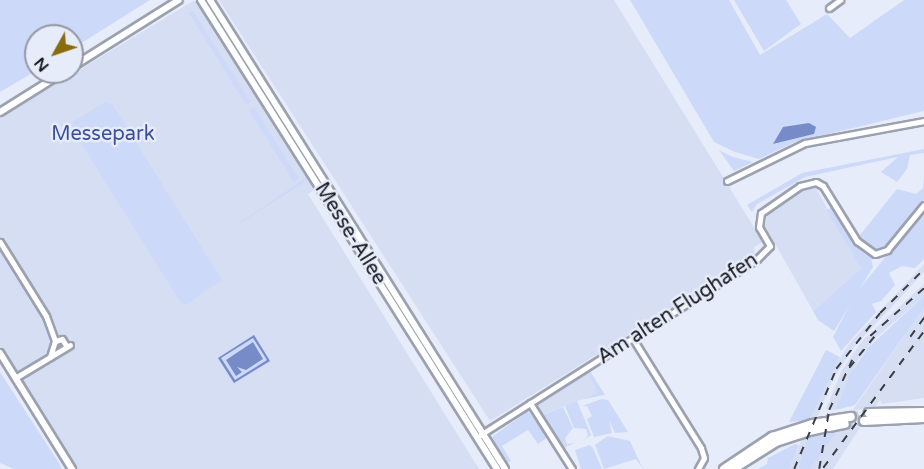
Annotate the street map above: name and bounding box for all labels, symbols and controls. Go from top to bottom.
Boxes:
north arrow [24,24,84,84]
text: N [30,53,54,76]
park label: Messepark [51,122,155,146]
street label: Messe-Allee [309,178,391,290]
street label: Am alten Flughafen [593,248,763,370]

